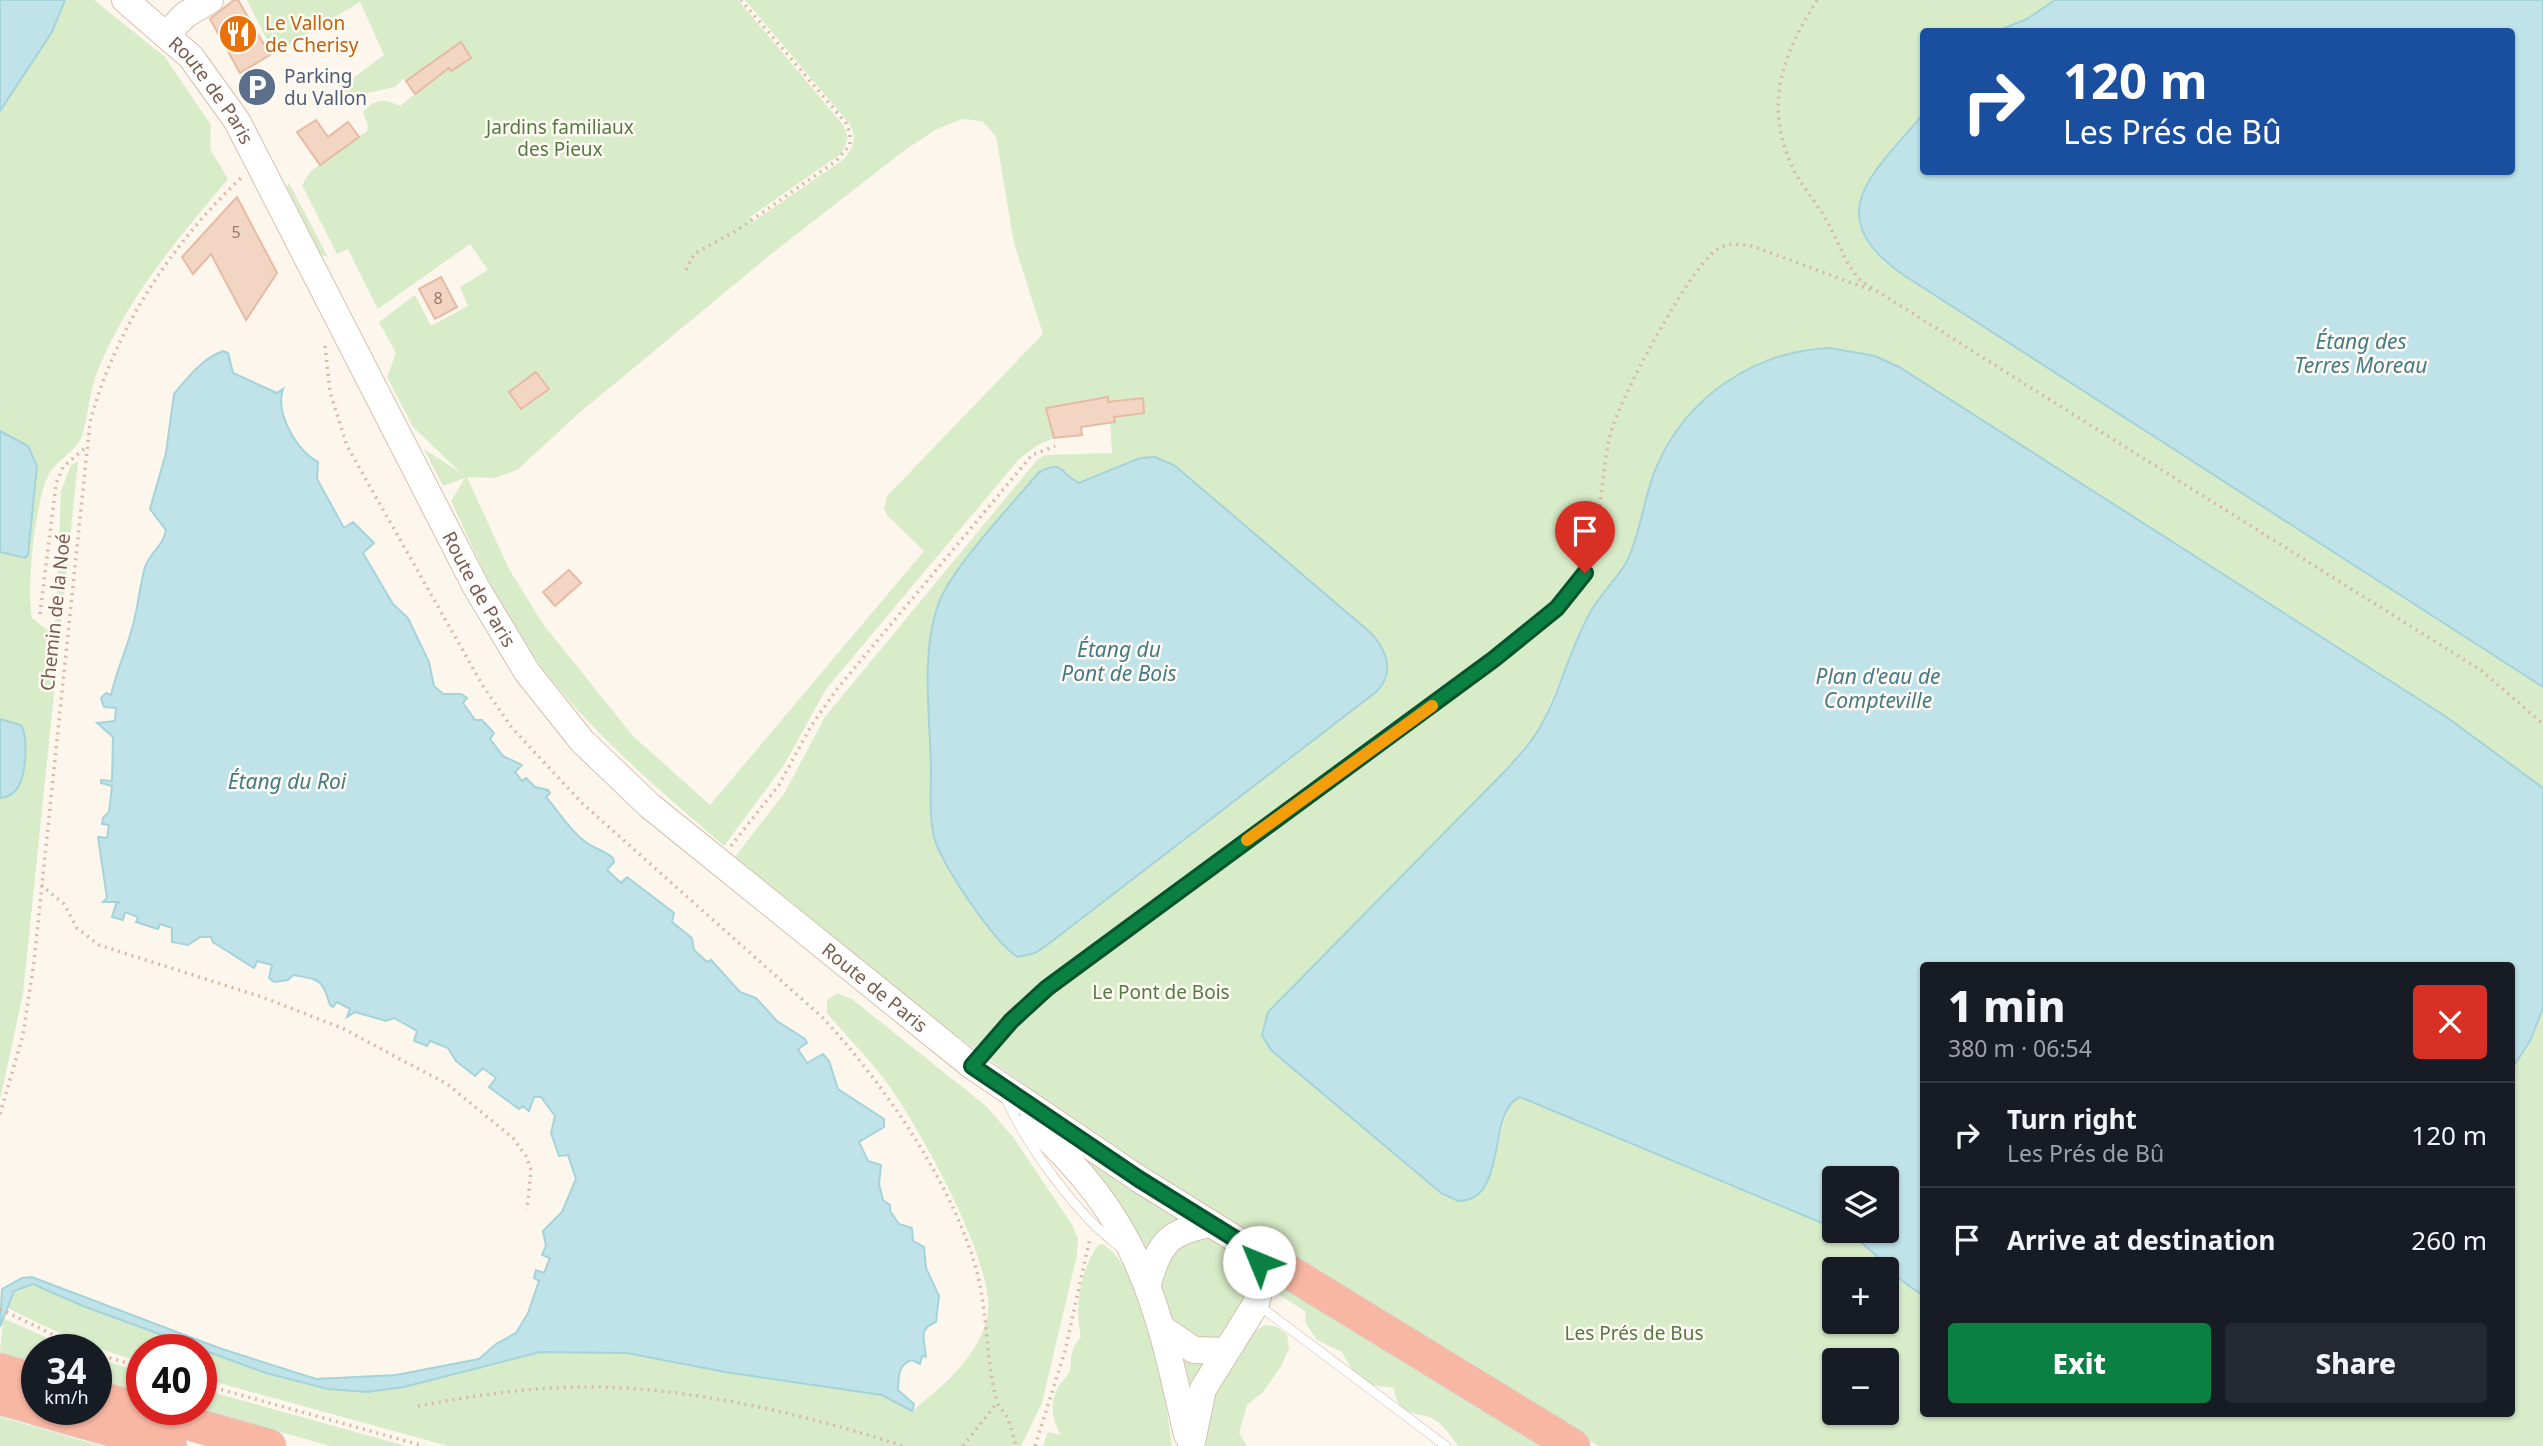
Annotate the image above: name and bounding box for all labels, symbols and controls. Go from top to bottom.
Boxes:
place label: Le Vallon de Cherisy [265,10,359,58]
restaurant icon: Le Vallon de Cherisy [217,13,259,55]
street label: Route de Paris [163,30,260,149]
text: 120 m [2063,47,2208,113]
icon: right [1948,56,2039,147]
place label: Parking du Vallon [284,63,367,111]
parking icon: Parking du Vallon [236,66,278,108]
text: Les Prés de Bû [2063,110,2282,153]
park label: Jardins familiaux des Pieux [484,114,634,162]
house number: 5 [231,221,241,243]
house number: 8 [433,287,443,309]
water label: Étang des Terres Moreau [2295,327,2427,379]
pin [1555,501,1615,573]
icon: arrive [1566,512,1604,550]
street label: Route de Paris [436,527,522,652]
street label: Chemin de la Noé [34,532,76,692]
water label: Étang du Pont de Bois [1061,635,1177,687]
water label: Plan d'eau de Compteville [1815,662,1941,714]
water label: Étang du Roi [228,767,347,795]
street label: Route de Paris [816,937,933,1038]
text: 1 min [1948,977,2065,1034]
park label: Le Pont de Bois [1092,979,1230,1005]
button: close [2413,985,2487,1059]
text: 380 m · 06:54 [1948,1032,2092,1064]
text: Turn right [2007,1101,2137,1137]
icon: right [1948,1116,1986,1154]
text: 120 m [2411,1117,2487,1153]
text: Les Prés de Bû [2007,1137,2164,1169]
map controls [1822,1166,1899,1425]
button: layers [1822,1166,1899,1243]
icon: arrive [1948,1221,1986,1259]
text: Arrive at destination [2007,1222,2276,1258]
text: 260 m [2411,1222,2487,1258]
position arrow [1222,1225,1296,1299]
button: + [1822,1257,1899,1334]
park label: Les Prés de Bus [1565,1320,1703,1346]
button: Exit [1948,1323,2211,1403]
button: Share [2225,1323,2487,1403]
speed limit sign: 40 [126,1334,217,1425]
text: 34 [46,1347,87,1394]
button: − [1822,1348,1899,1425]
text: km/h [44,1385,89,1409]

